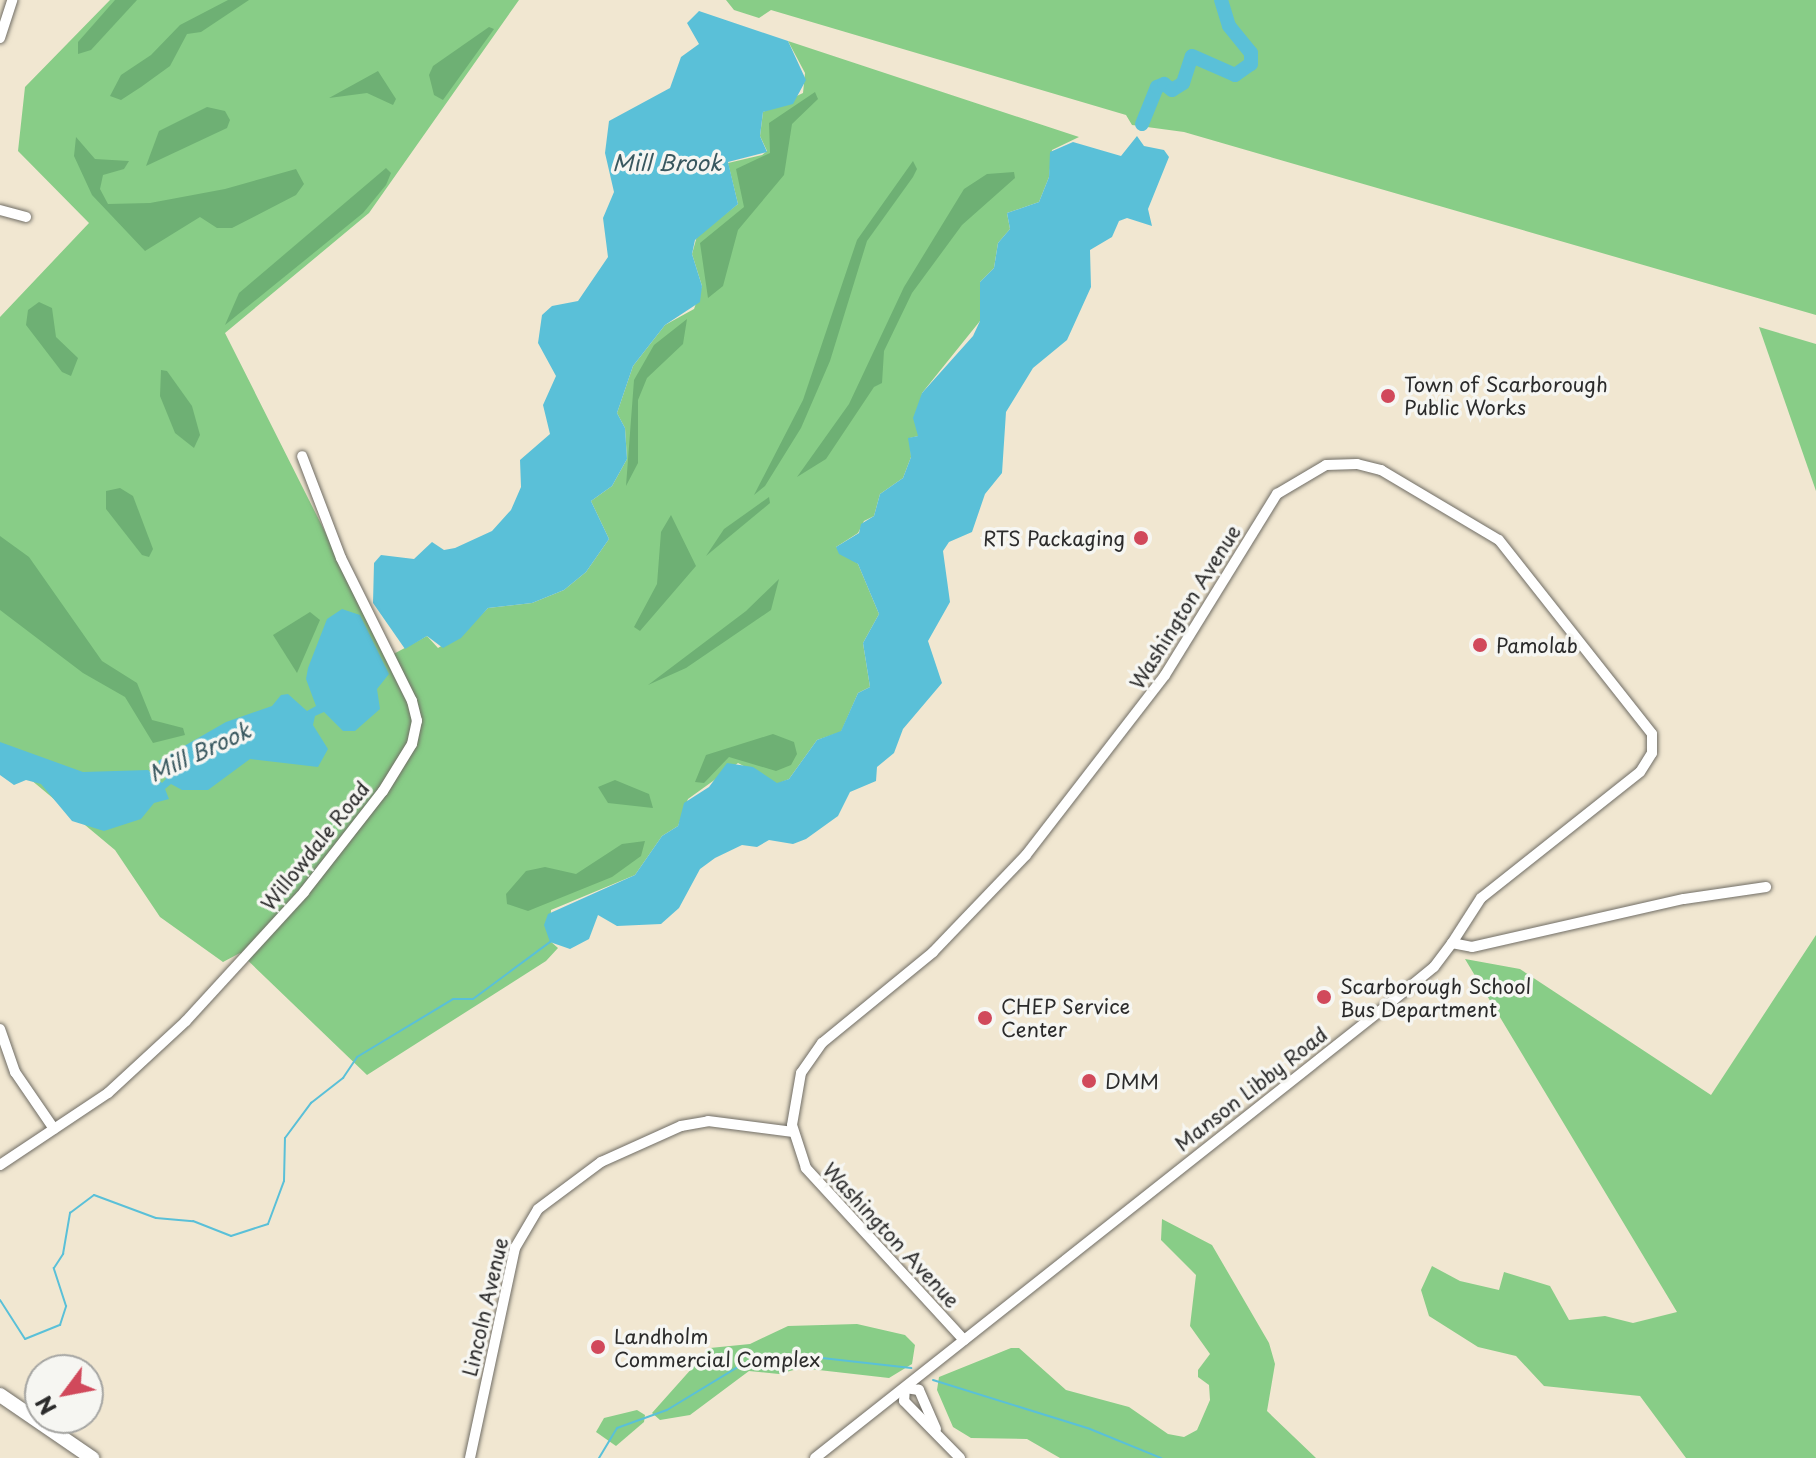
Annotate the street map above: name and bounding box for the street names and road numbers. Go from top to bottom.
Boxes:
street label: Washington Avenue [1125,521,1245,693]
street label: Willowdale Road [255,776,375,916]
street label: Manson Libby Road [1169,1022,1333,1156]
street label: Washington Avenue [818,1158,964,1312]
street label: Lincoln Avenue [457,1235,513,1379]

